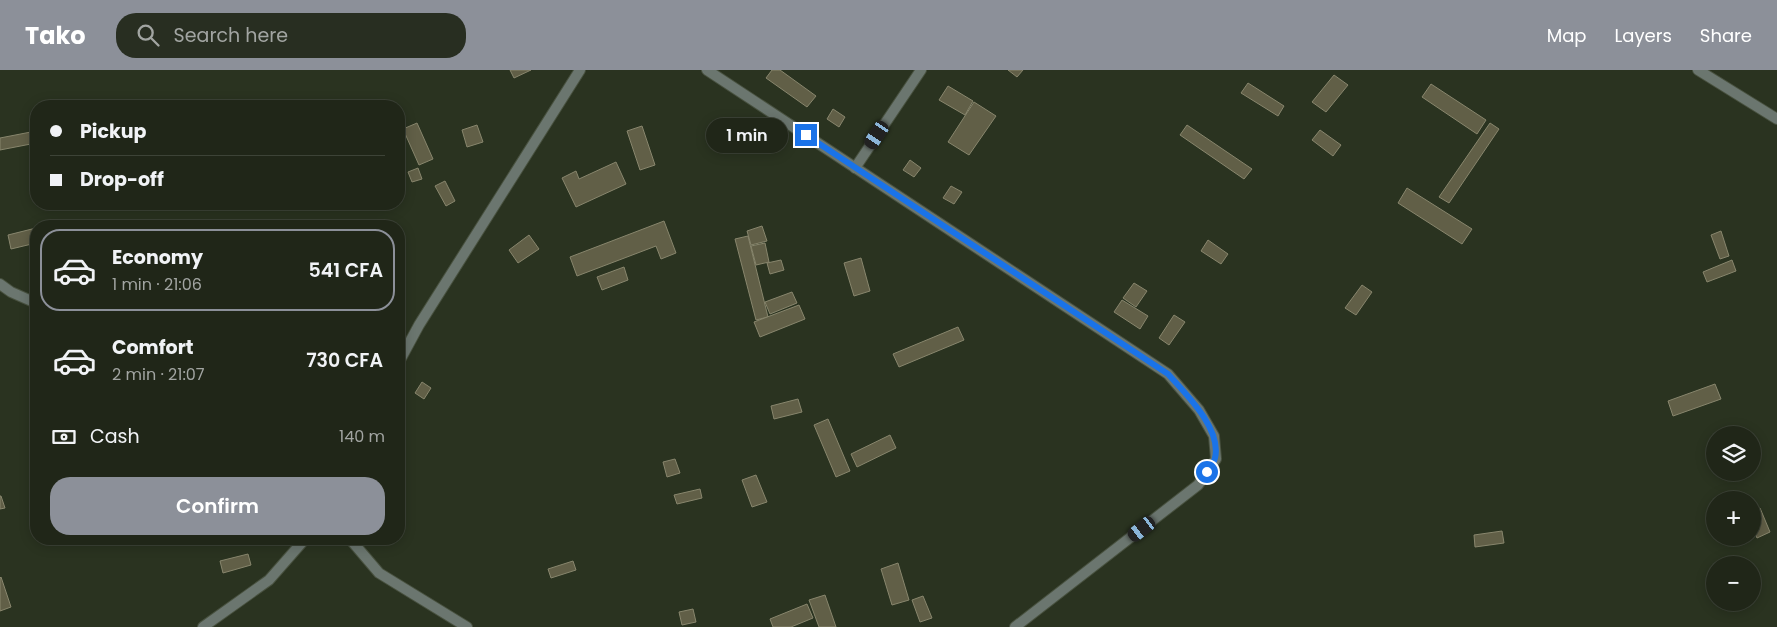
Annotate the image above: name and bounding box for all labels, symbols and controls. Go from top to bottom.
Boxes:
search box [116,13,466,58]
text: Tako [25,19,86,52]
icon: search [134,21,162,49]
text: Search here [174,22,288,49]
text: Map [1547,23,1587,48]
text: Layers [1615,23,1672,48]
text: Share [1700,23,1752,48]
text: Pickup [80,118,146,145]
callout: 1 min [706,118,788,152]
car [862,118,891,152]
text: 1 min [726,124,768,147]
route end [795,124,817,146]
text: Drop-off [80,166,164,193]
text: Economy [112,244,203,271]
icon: car [52,248,97,293]
text: 541 CFA [309,257,383,284]
text: 1 min · 21:06 [112,273,202,296]
text: Comfort [112,334,194,361]
icon: car [52,338,97,383]
text: 730 CFA [306,347,383,374]
text: 2 min · 21:07 [112,363,205,386]
icon: cash [50,423,78,451]
text: Cash [90,423,140,450]
text: 140 m [339,425,385,448]
map controls [1706,426,1761,611]
button: layers [1706,426,1761,481]
route start [1196,461,1218,483]
button: Confirm [50,477,385,535]
button: + [1706,491,1761,546]
car [1125,514,1158,544]
button: − [1706,556,1761,611]

